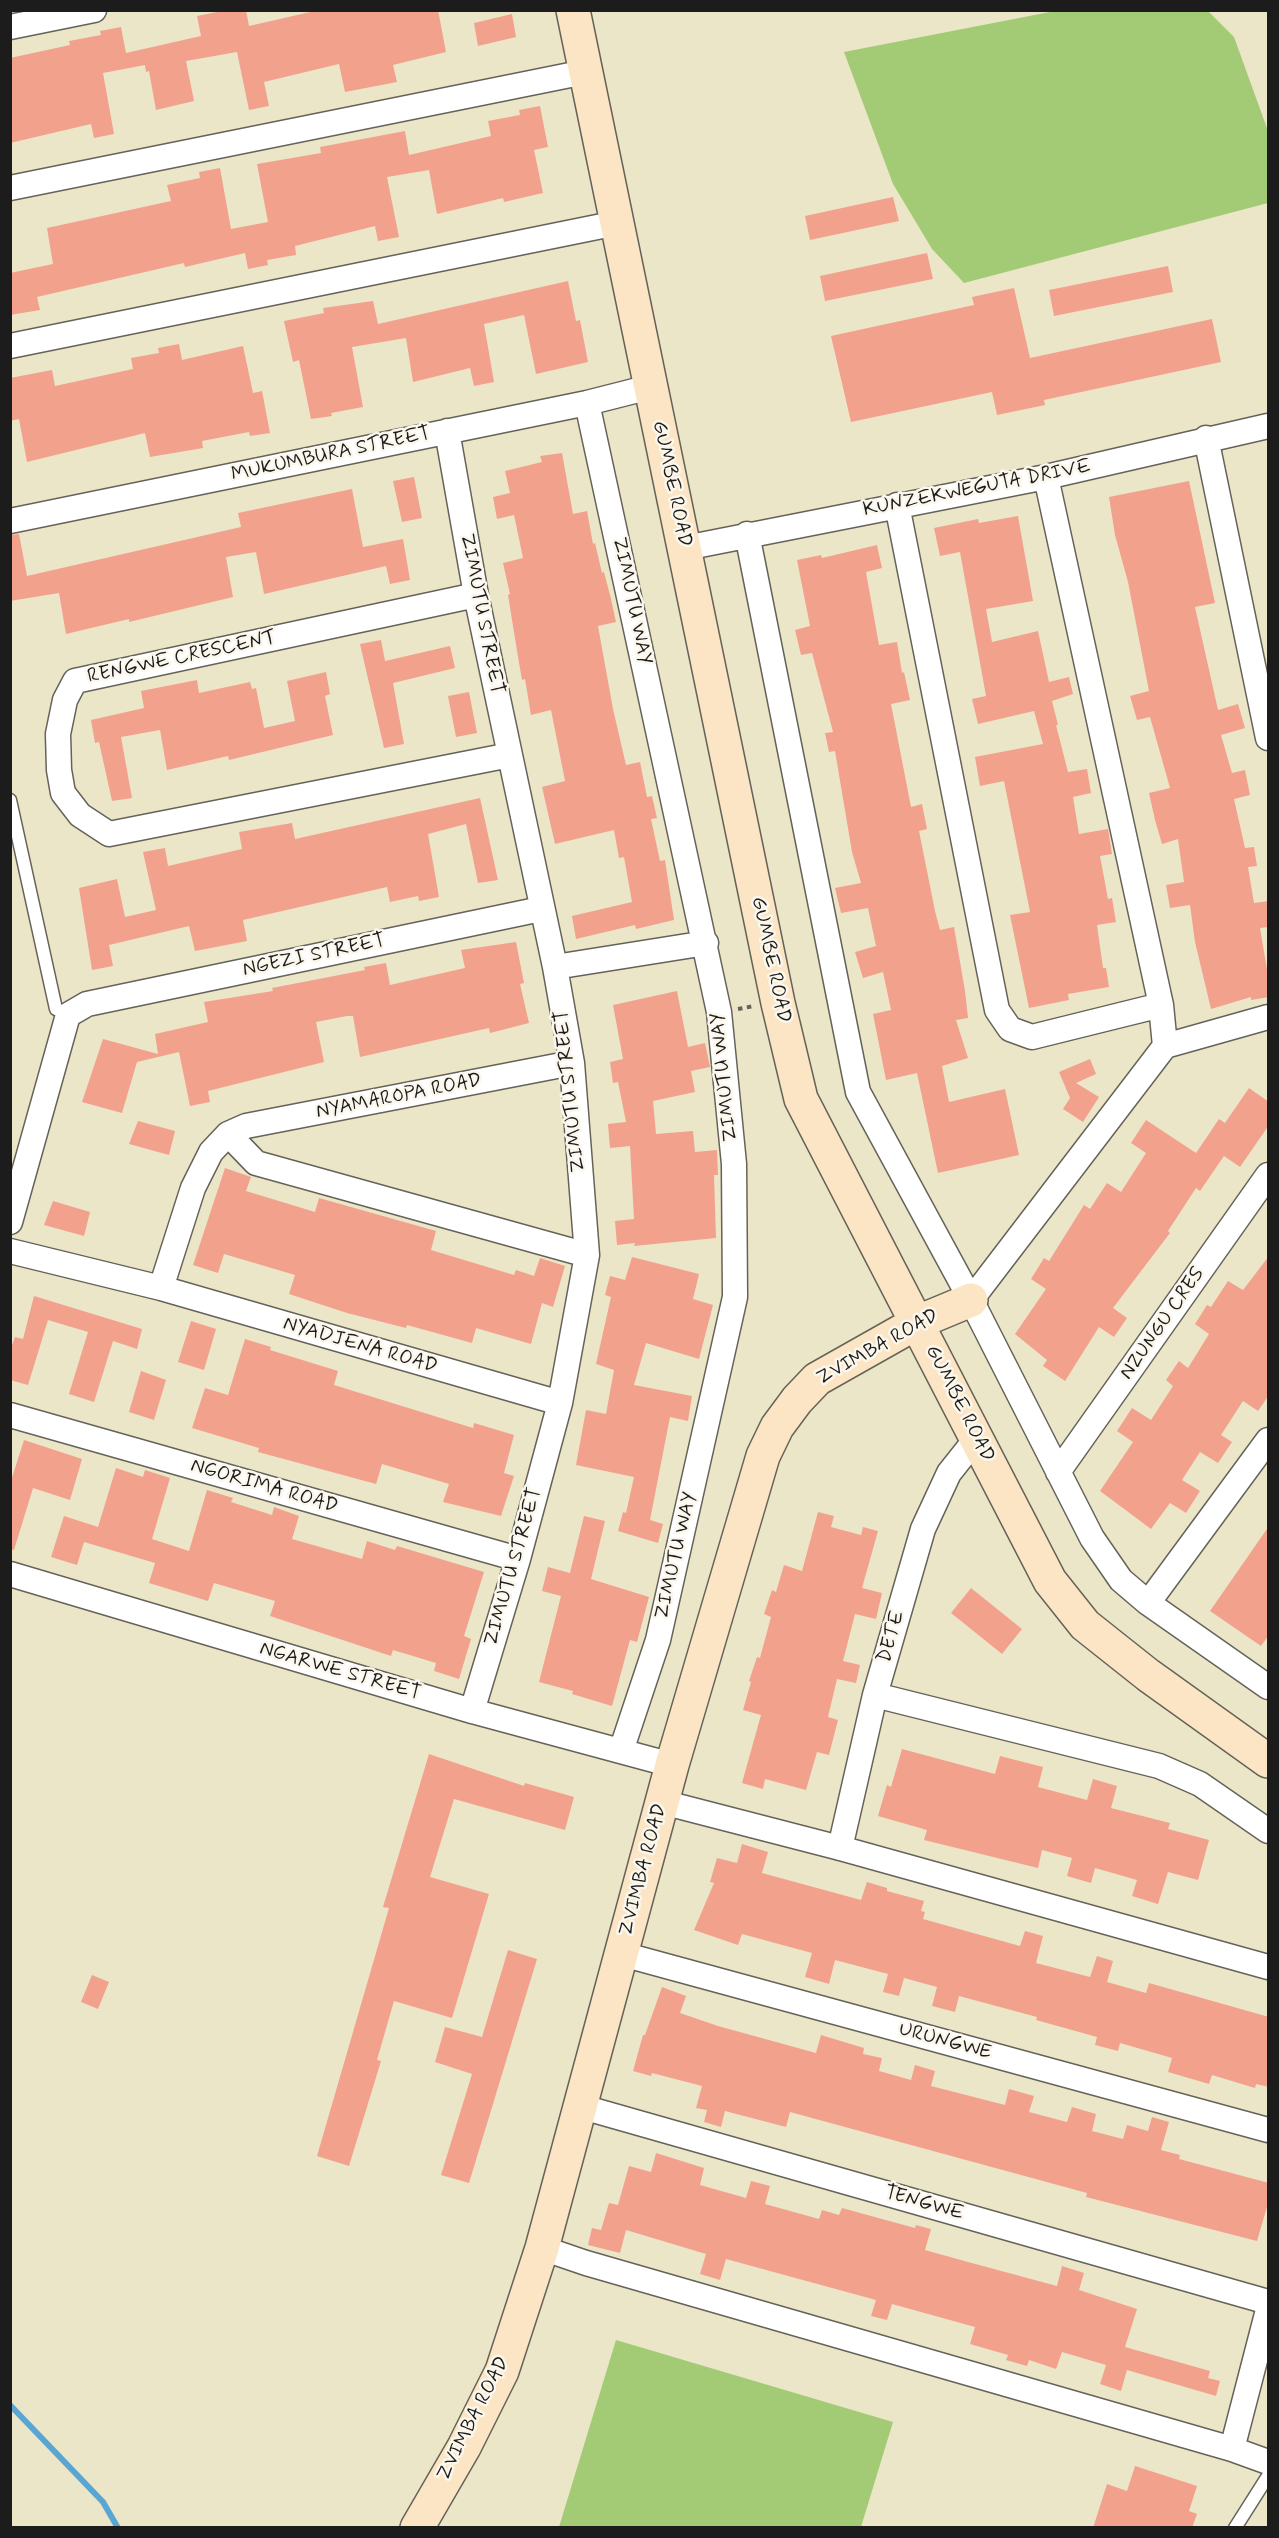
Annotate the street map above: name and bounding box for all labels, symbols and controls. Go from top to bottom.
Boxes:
street label: GUMBE ROAD [646,419,696,549]
street label: MUKUMBURA STREET [229,422,433,488]
street label: KUNZEKWEGUTA DRIVE [861,455,1093,523]
street label: ZIMUTU STREET [454,532,508,696]
street label: ZIMUTU WAY [606,535,656,667]
street label: RENGWE CRESCENT [85,626,279,690]
street label: GUMBE ROAD [745,895,795,1025]
street label: NGEZI STREET [241,929,387,983]
street label: ZIMUTU STREET [551,1009,591,1173]
street label: ZIMUTU WAY [706,1011,744,1143]
street label: NYAMAROPA ROAD [314,1069,484,1125]
street label: NZUNGU CRES [1115,1263,1211,1385]
street label: ZVIMBA ROAD [813,1305,943,1391]
street label: NYADJENA ROAD [280,1312,440,1380]
street label: GUMBE ROAD [919,1341,999,1467]
street label: NGORIMA ROAD [188,1454,340,1520]
street label: ZIMUTU STREET [480,1485,548,1649]
street label: ZIMUTU WAY [651,1490,703,1622]
street label: DETE [873,1608,911,1666]
street label: NGARWE STREET [257,1638,423,1706]
street label: ZVIMBA ROAD [615,1801,673,1939]
street label: URUNGWE [896,2018,994,2066]
street label: TENGWE [882,2181,966,2227]
street label: ZVIMBA ROAD [432,2353,516,2485]

